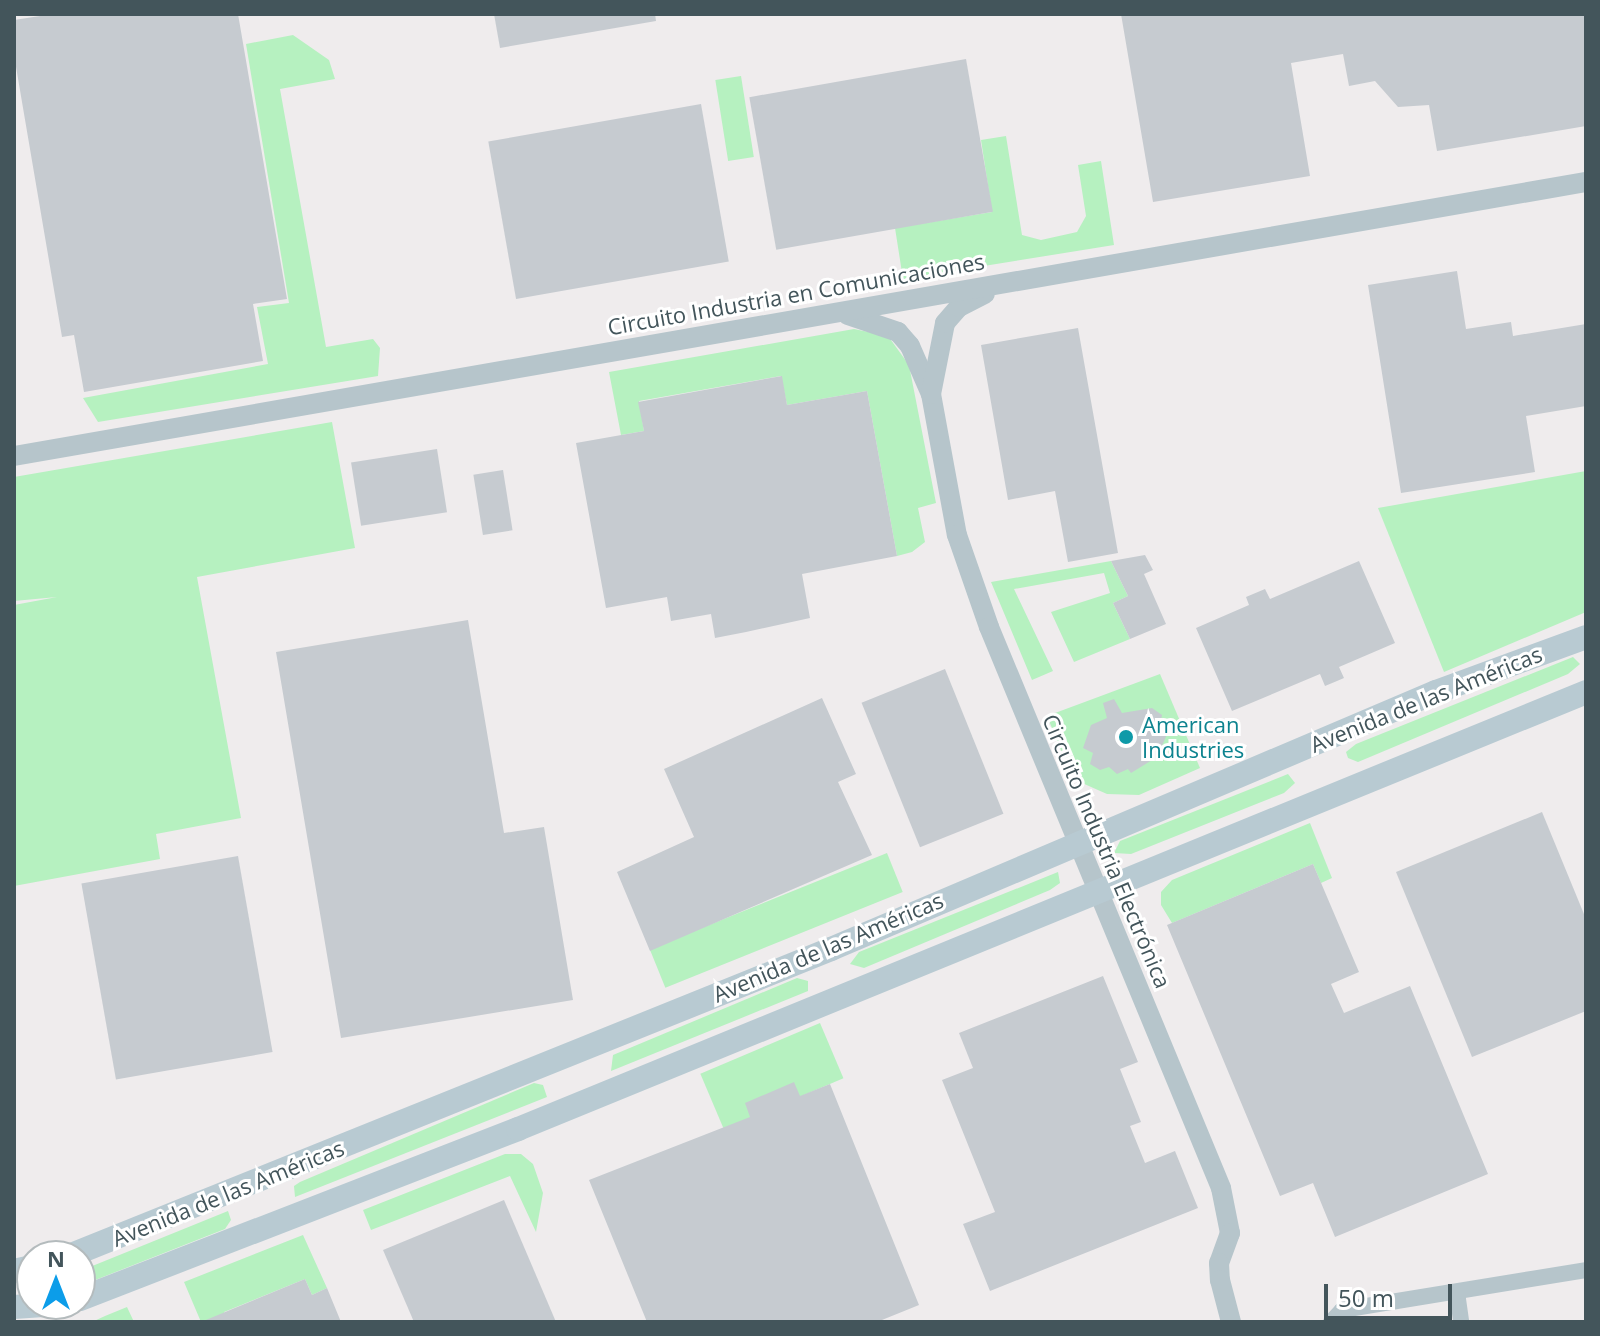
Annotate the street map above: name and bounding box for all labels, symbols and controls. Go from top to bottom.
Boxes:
street label: Circuito Industria en Comunicaciones [606,248,986,340]
street label: Avenida de las Américas [1306,640,1546,758]
street label: Circuito Industria Electrónica [1037,710,1177,992]
place label: American Industries [1142,711,1244,762]
marker: American Industries [1117,728,1135,746]
street label: Avenida de las Américas [709,886,947,1008]
street label: Avenida de las Américas [108,1134,348,1252]
north arrow [16,1240,96,1320]
text: N [47,1243,65,1273]
scale bar [1328,1268,1456,1318]
text: 50 m [1338,1281,1394,1314]

